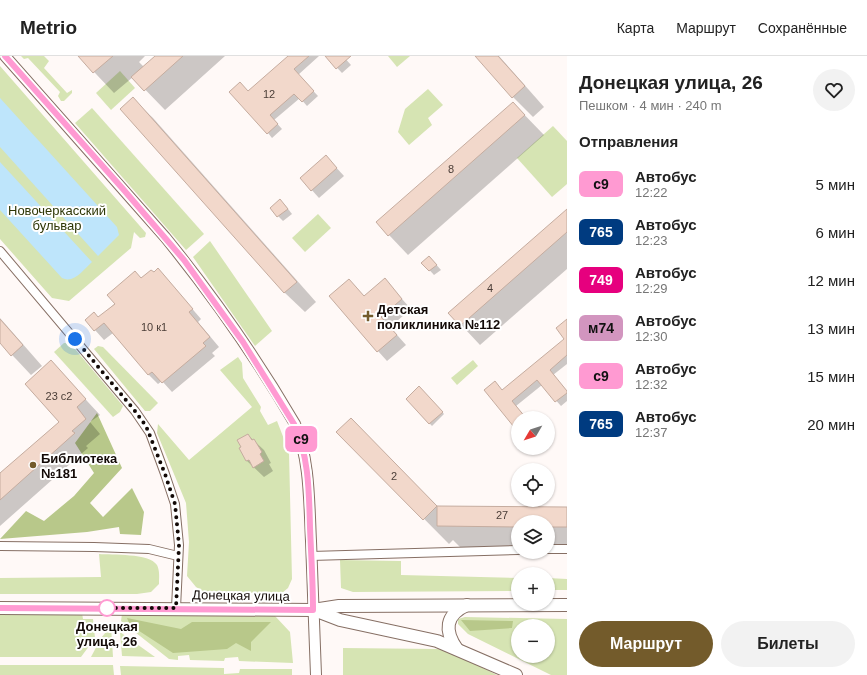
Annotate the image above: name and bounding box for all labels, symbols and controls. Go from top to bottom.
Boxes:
text: Metrio [20,17,77,38]
text: Карта [617,20,654,36]
text: Маршрут [676,20,736,36]
text: Сохранённые [758,20,847,36]
button: heart [813,69,855,111]
text: Донецкая улица, 26 [579,72,763,93]
house number: 12 [263,88,275,100]
text: Пешком · 4 мин · 240 m [579,98,721,113]
text: Отправления [579,133,678,150]
house number: 8 [448,163,454,175]
text: Автобус [635,168,697,185]
text: с9 [593,176,609,192]
text: 5 мин [816,176,855,193]
text: 12:22 [635,185,668,200]
park label: Новочеркасский бульвар [8,203,106,233]
text: Автобус [635,216,697,233]
text: 765 [589,224,613,240]
text: 6 мин [816,224,855,241]
text: 12:23 [635,233,668,248]
text: Автобус [635,264,697,281]
text: 749 [589,272,613,288]
text: 12 мин [807,272,855,289]
text: 12:29 [635,281,668,296]
house number: 4 [487,282,493,294]
place label: Детская поликлиника №112 [377,302,500,332]
marker: Детская поликлиника №112 [362,310,374,322]
text: Автобус [635,312,697,329]
text: м74 [588,320,614,336]
text: 13 мин [807,320,855,337]
house number: 10 к1 [141,321,167,333]
your location [65,329,85,349]
text: 12:30 [635,329,668,344]
text: Автобус [635,360,697,377]
text: с9 [593,368,609,384]
text: 15 мин [807,368,855,385]
text: 12:32 [635,377,668,392]
house number: 23 с2 [46,390,72,402]
text: Автобус [635,408,697,425]
north arrow [511,411,555,455]
map controls [511,411,555,663]
text: 765 [589,416,613,432]
text: 20 мин [807,416,855,433]
text: 12:37 [635,425,668,440]
line badge: с9 [283,426,319,452]
text: с9 [293,431,309,447]
place label: Библиотека №181 [41,451,118,481]
marker: Библиотека №181 [28,460,38,470]
button: locate [511,463,555,507]
house number: 2 [391,470,397,482]
house number: 27 [496,509,508,521]
button: layers [511,515,555,559]
button: + [511,567,555,611]
street label: Донецкая улица [192,587,291,604]
marker: Донецкая улица, 26 [98,599,116,617]
place label: Донецкая улица, 26 [76,619,138,649]
button: − [511,619,555,663]
button: Маршрут [579,621,713,667]
button: Билеты [721,621,855,667]

